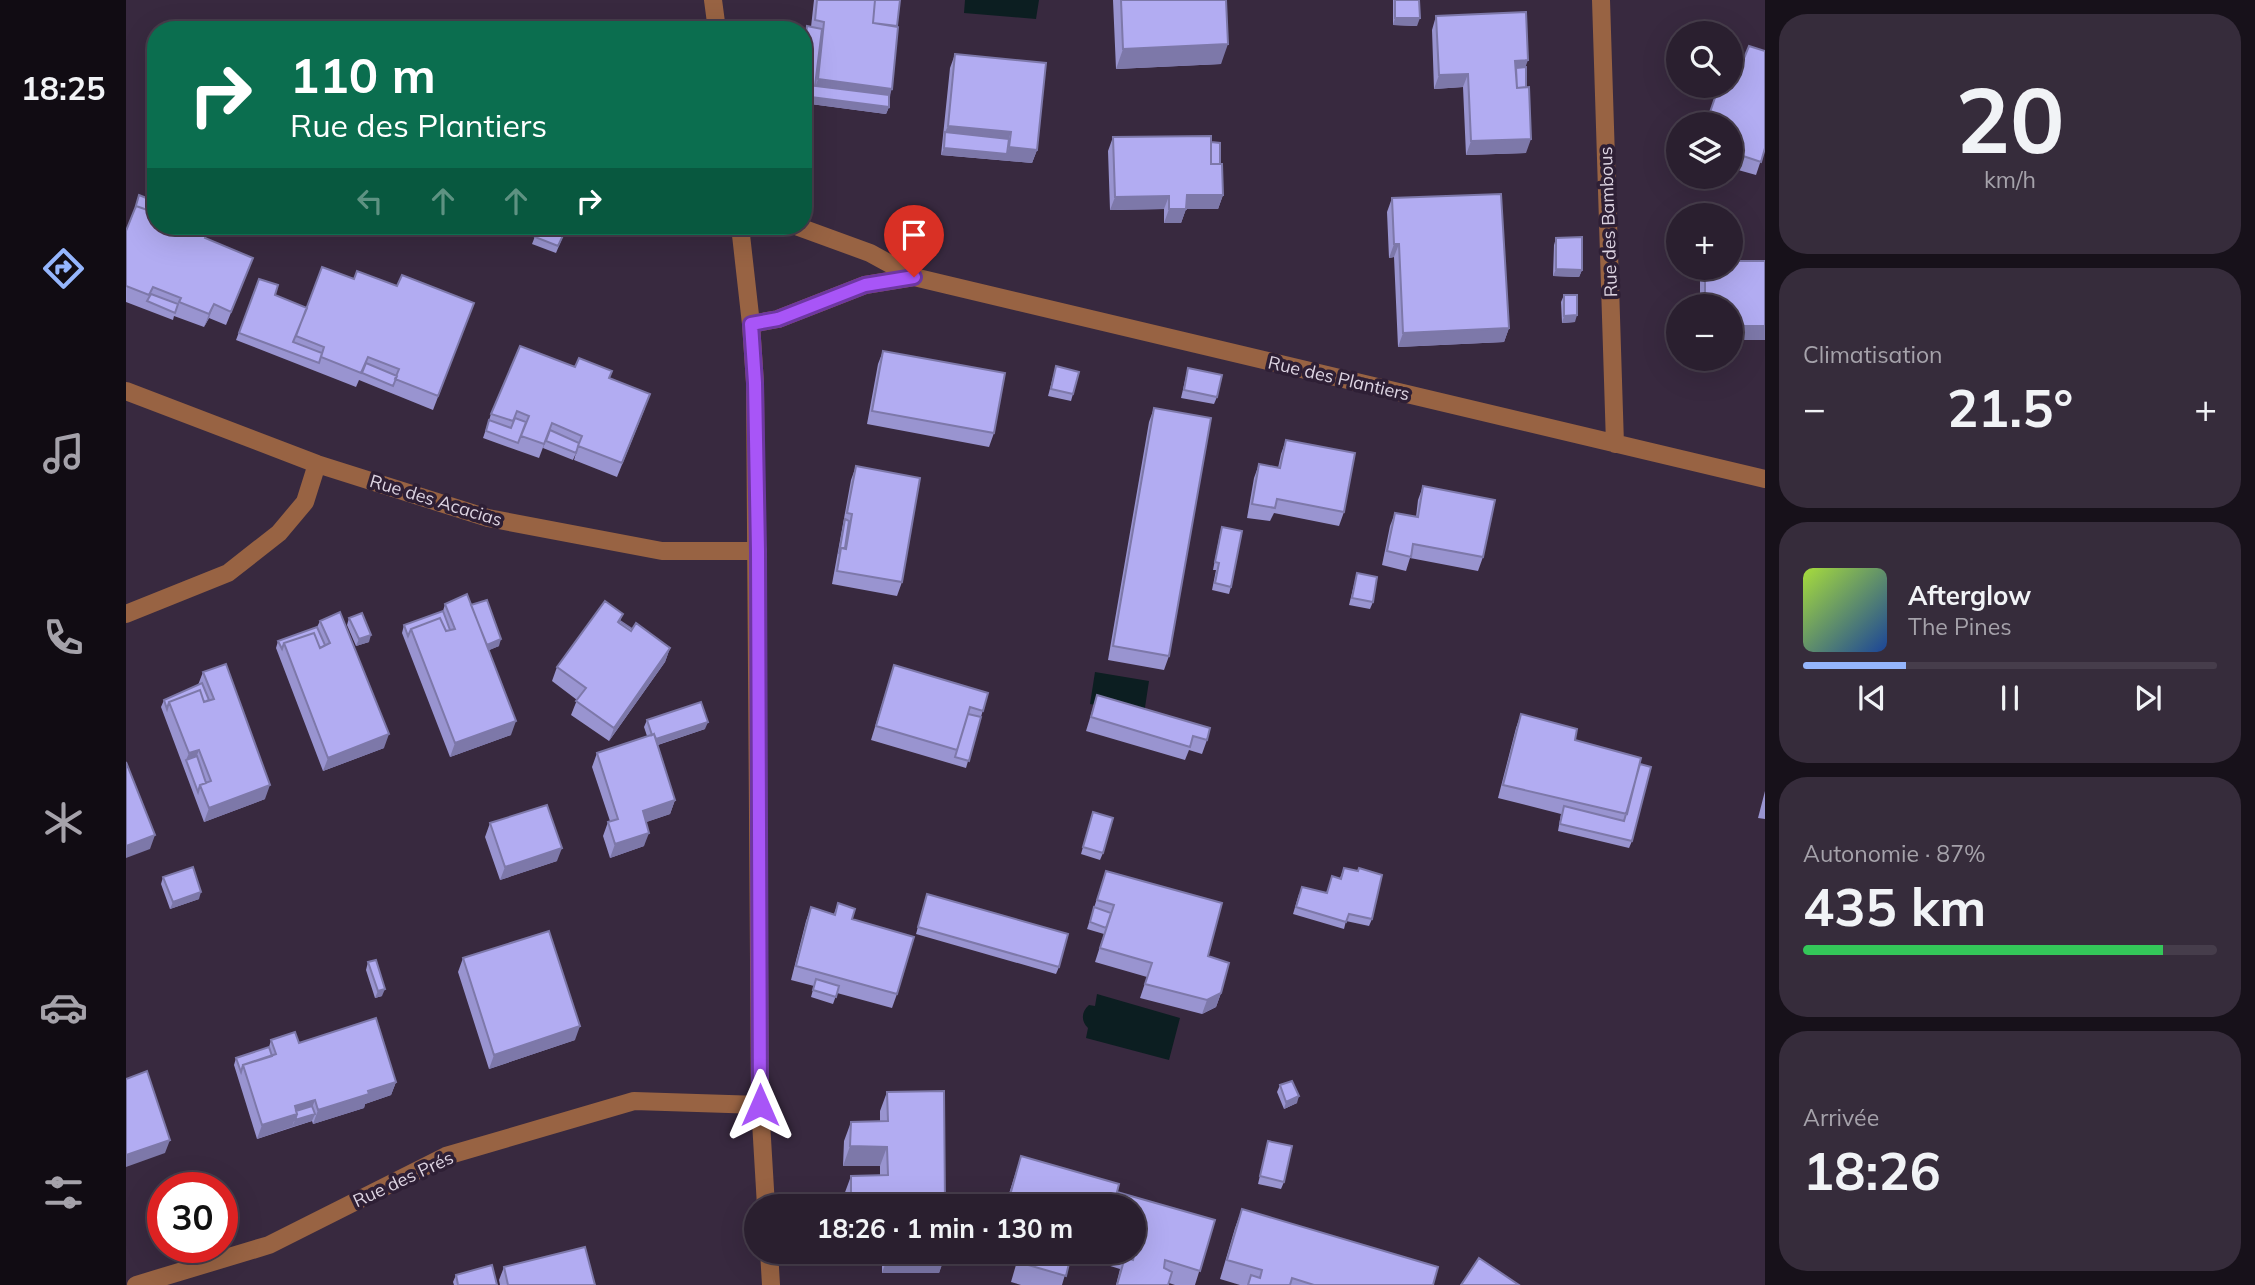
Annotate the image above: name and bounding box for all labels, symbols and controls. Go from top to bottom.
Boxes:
map controls [1666,21,1743,371]
button: search [1666,21,1743,98]
text: 110 m [290,44,436,105]
icon: right [175,49,266,140]
text: 20 [1955,62,2065,176]
text: 18:25 [21,68,105,108]
text: Rue des Plantiers [290,105,547,145]
button: layers [1666,112,1743,189]
street label: Rue des Bambous [1594,146,1622,298]
text: km/h [1984,165,2036,194]
icon: left [351,182,389,220]
icon: ahead [424,182,462,220]
icon: ahead [497,182,535,220]
icon: right [570,182,608,220]
button: + [1666,203,1743,280]
pin [884,205,944,277]
icon: arrive [895,216,933,254]
icon: directions [39,244,88,293]
button: − [1666,294,1743,371]
text: Climatisation [1803,340,1943,369]
street label: Rue des Plantiers [1266,351,1412,405]
text: 21.5° [1947,375,2073,440]
text: − [1803,384,1826,432]
text: + [2194,384,2217,432]
icon: music [39,429,88,478]
street label: Rue des Acacias [367,469,505,531]
text: Afterglow [1908,579,2031,612]
text: The Pines [1908,612,2012,641]
icon: phone [39,613,88,662]
icon: previous [1853,679,1891,717]
icon: pause [1991,679,2029,717]
icon: next [2129,679,2167,717]
icon: climate [39,798,88,847]
text: Autonomie · 87% [1803,839,1986,868]
text: 435 km [1803,874,1986,939]
icon: car [39,983,88,1032]
position arrow [723,1068,797,1142]
text: Arrivée [1803,1103,1879,1132]
text: 18:26 [1803,1138,1941,1203]
street label: Rue des Prés [349,1146,457,1212]
icon: filters [39,1168,88,1217]
speed limit sign: 30 [147,1172,238,1263]
text: 18:26 · 1 min · 130 m [817,1212,1073,1245]

